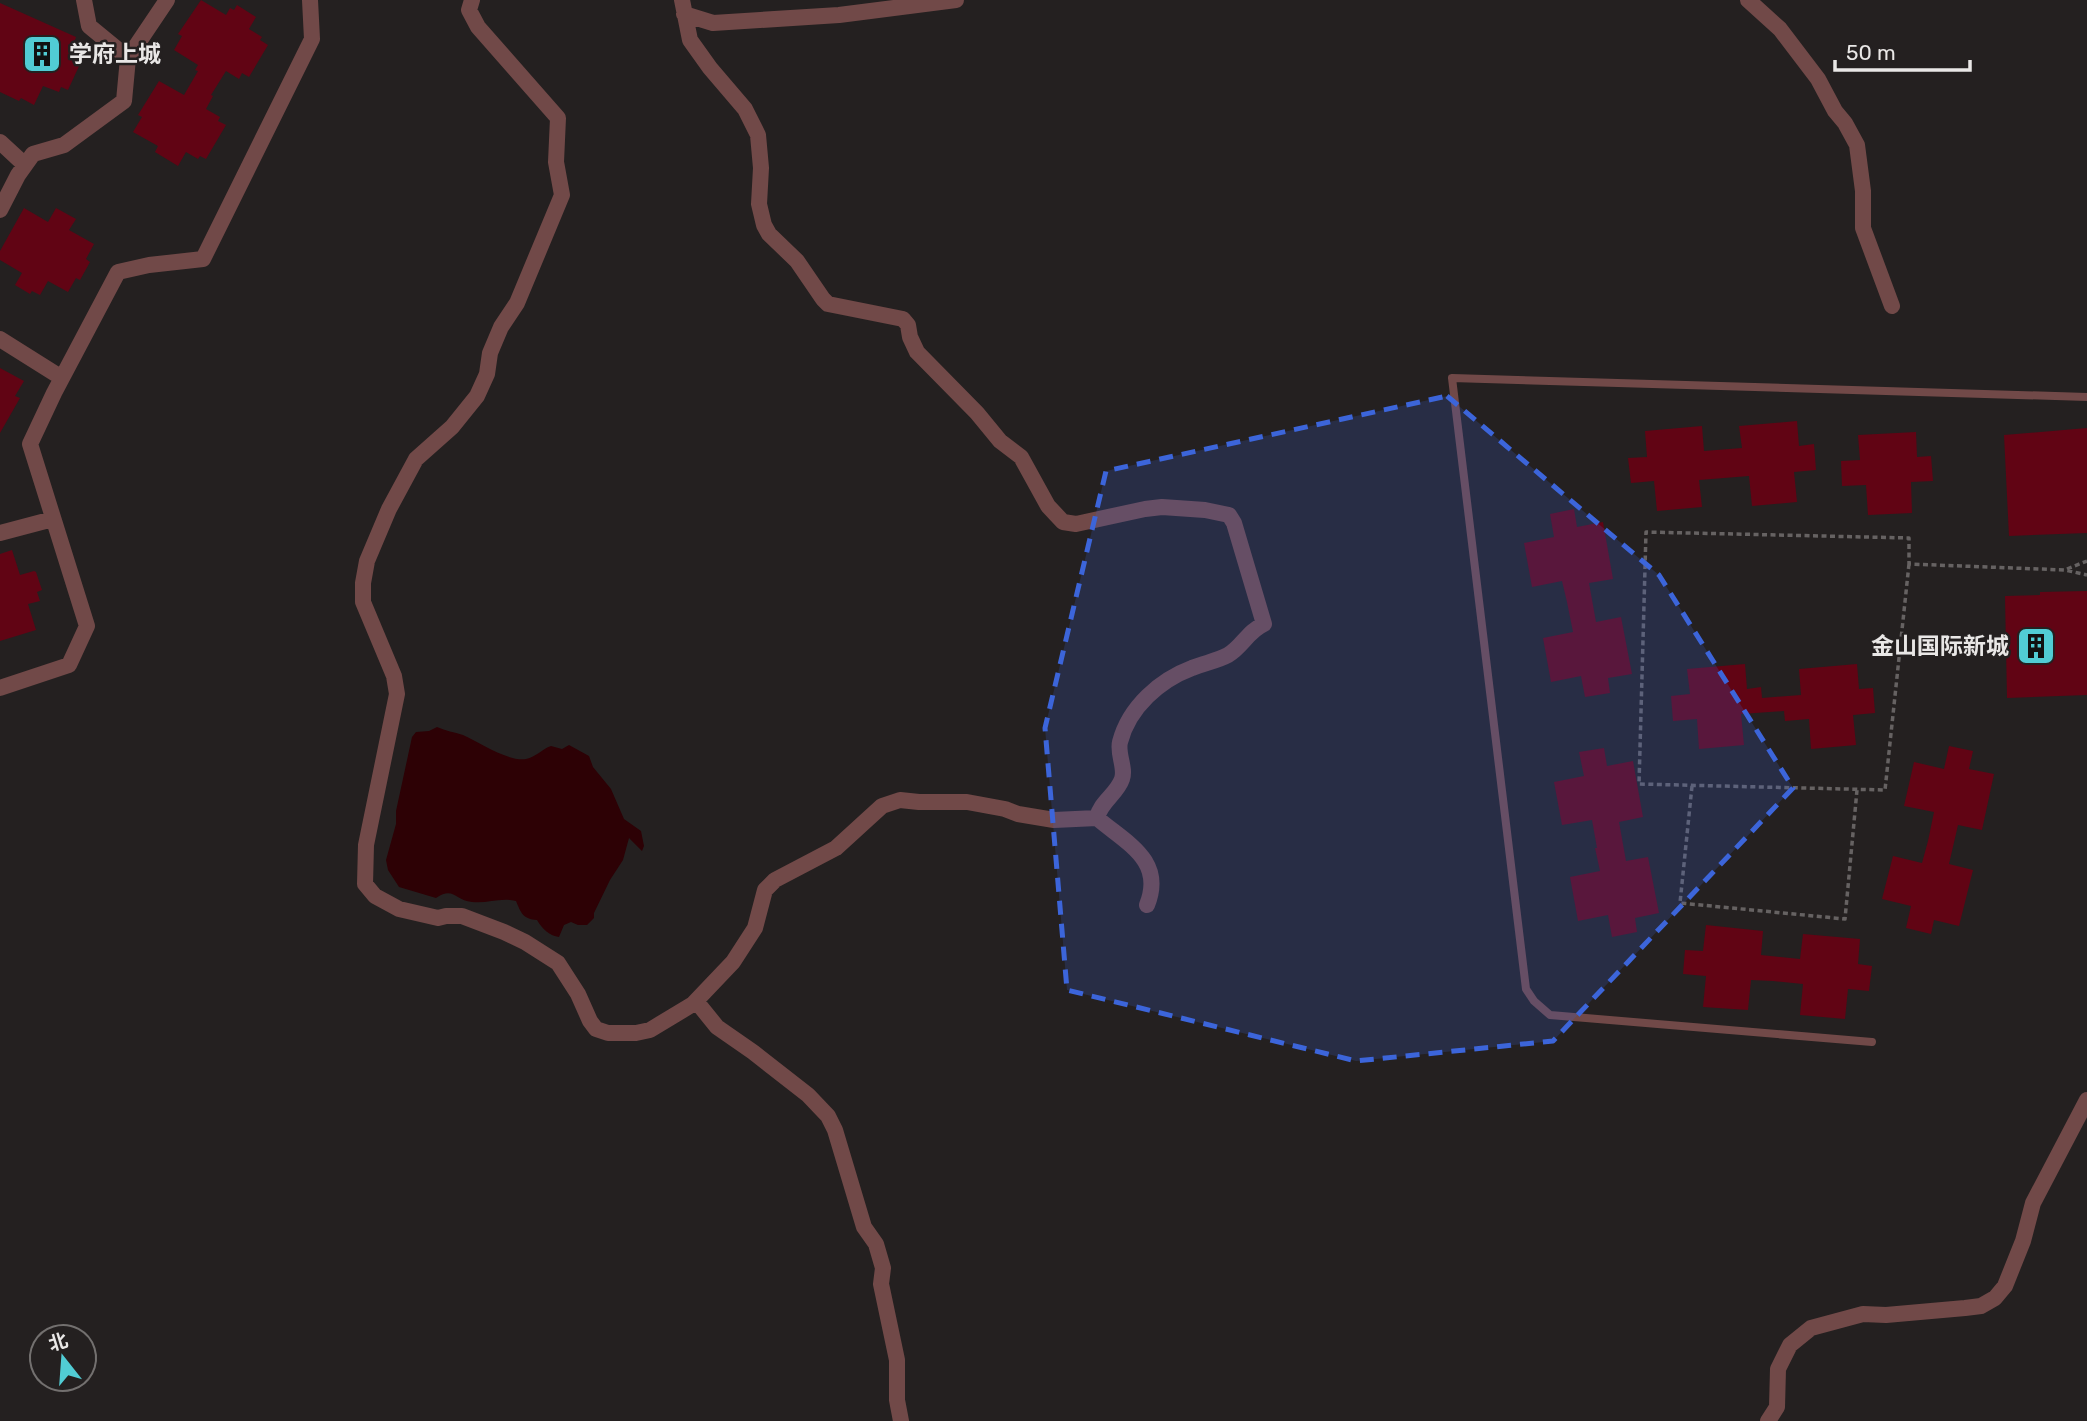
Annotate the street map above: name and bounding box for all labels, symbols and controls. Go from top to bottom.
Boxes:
scale bar [1835,28,1970,72]
building icon: 学府上城 [21,33,63,75]
place label: 学府上城 [69,40,161,68]
text: 50 m [1846,40,1896,65]
building icon: 金山国际新城 [2015,625,2057,667]
place label: 金山国际新城 [1871,632,2009,660]
north arrow [28,1323,98,1393]
text: 北 [46,1328,71,1356]

